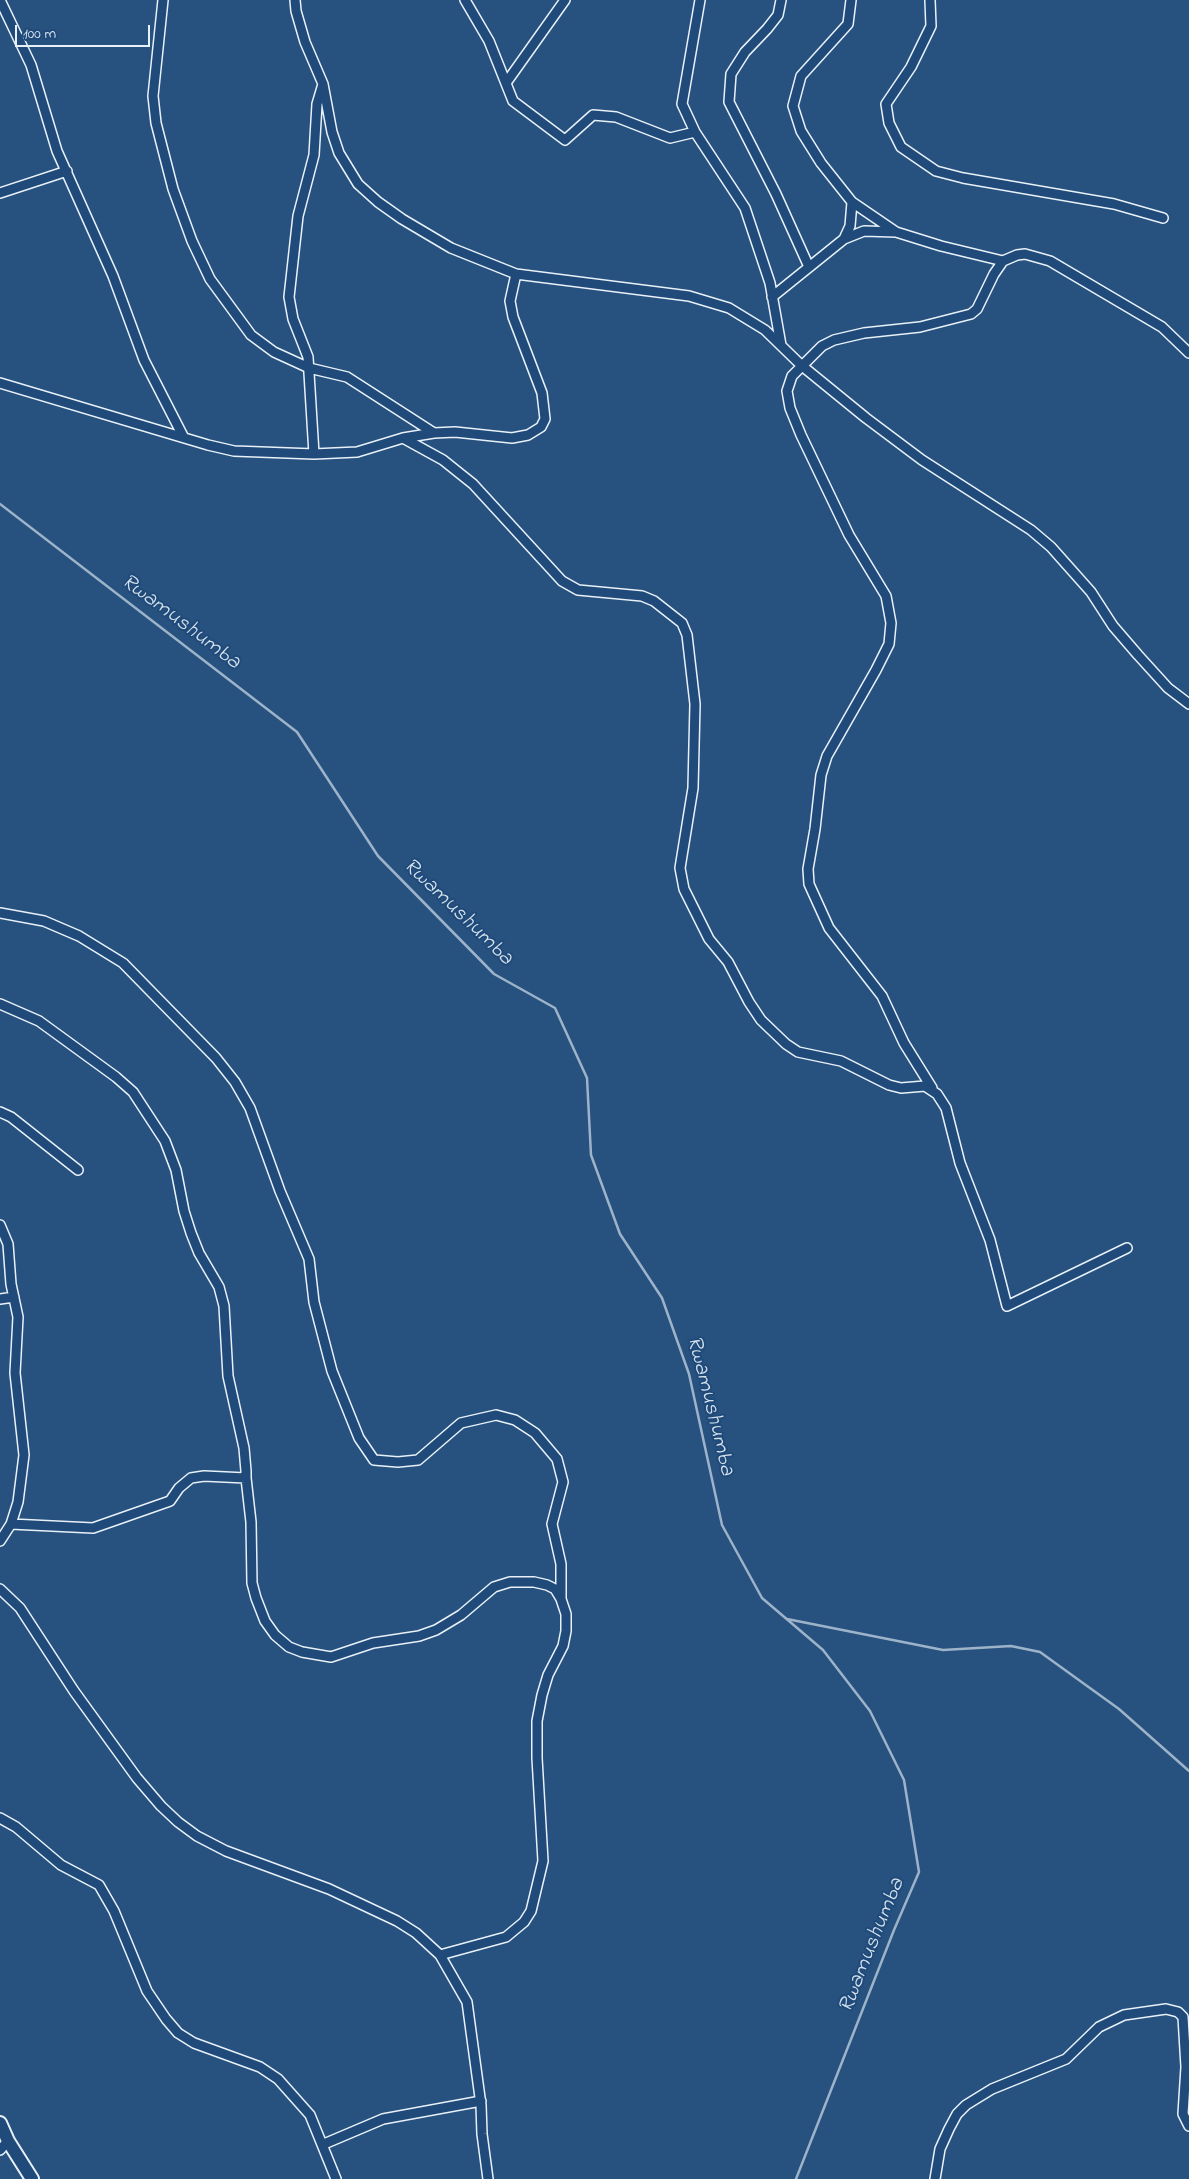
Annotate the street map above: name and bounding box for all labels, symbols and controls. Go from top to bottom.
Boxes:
scale bar [18,15,152,47]
text: 100 m [23,23,56,45]
water label: Rwamushumba [115,569,245,677]
water label: Rwamushumba [396,854,518,972]
water label: Rwamushumba [679,1334,739,1478]
water label: Rwamushumba [834,1875,912,2017]

